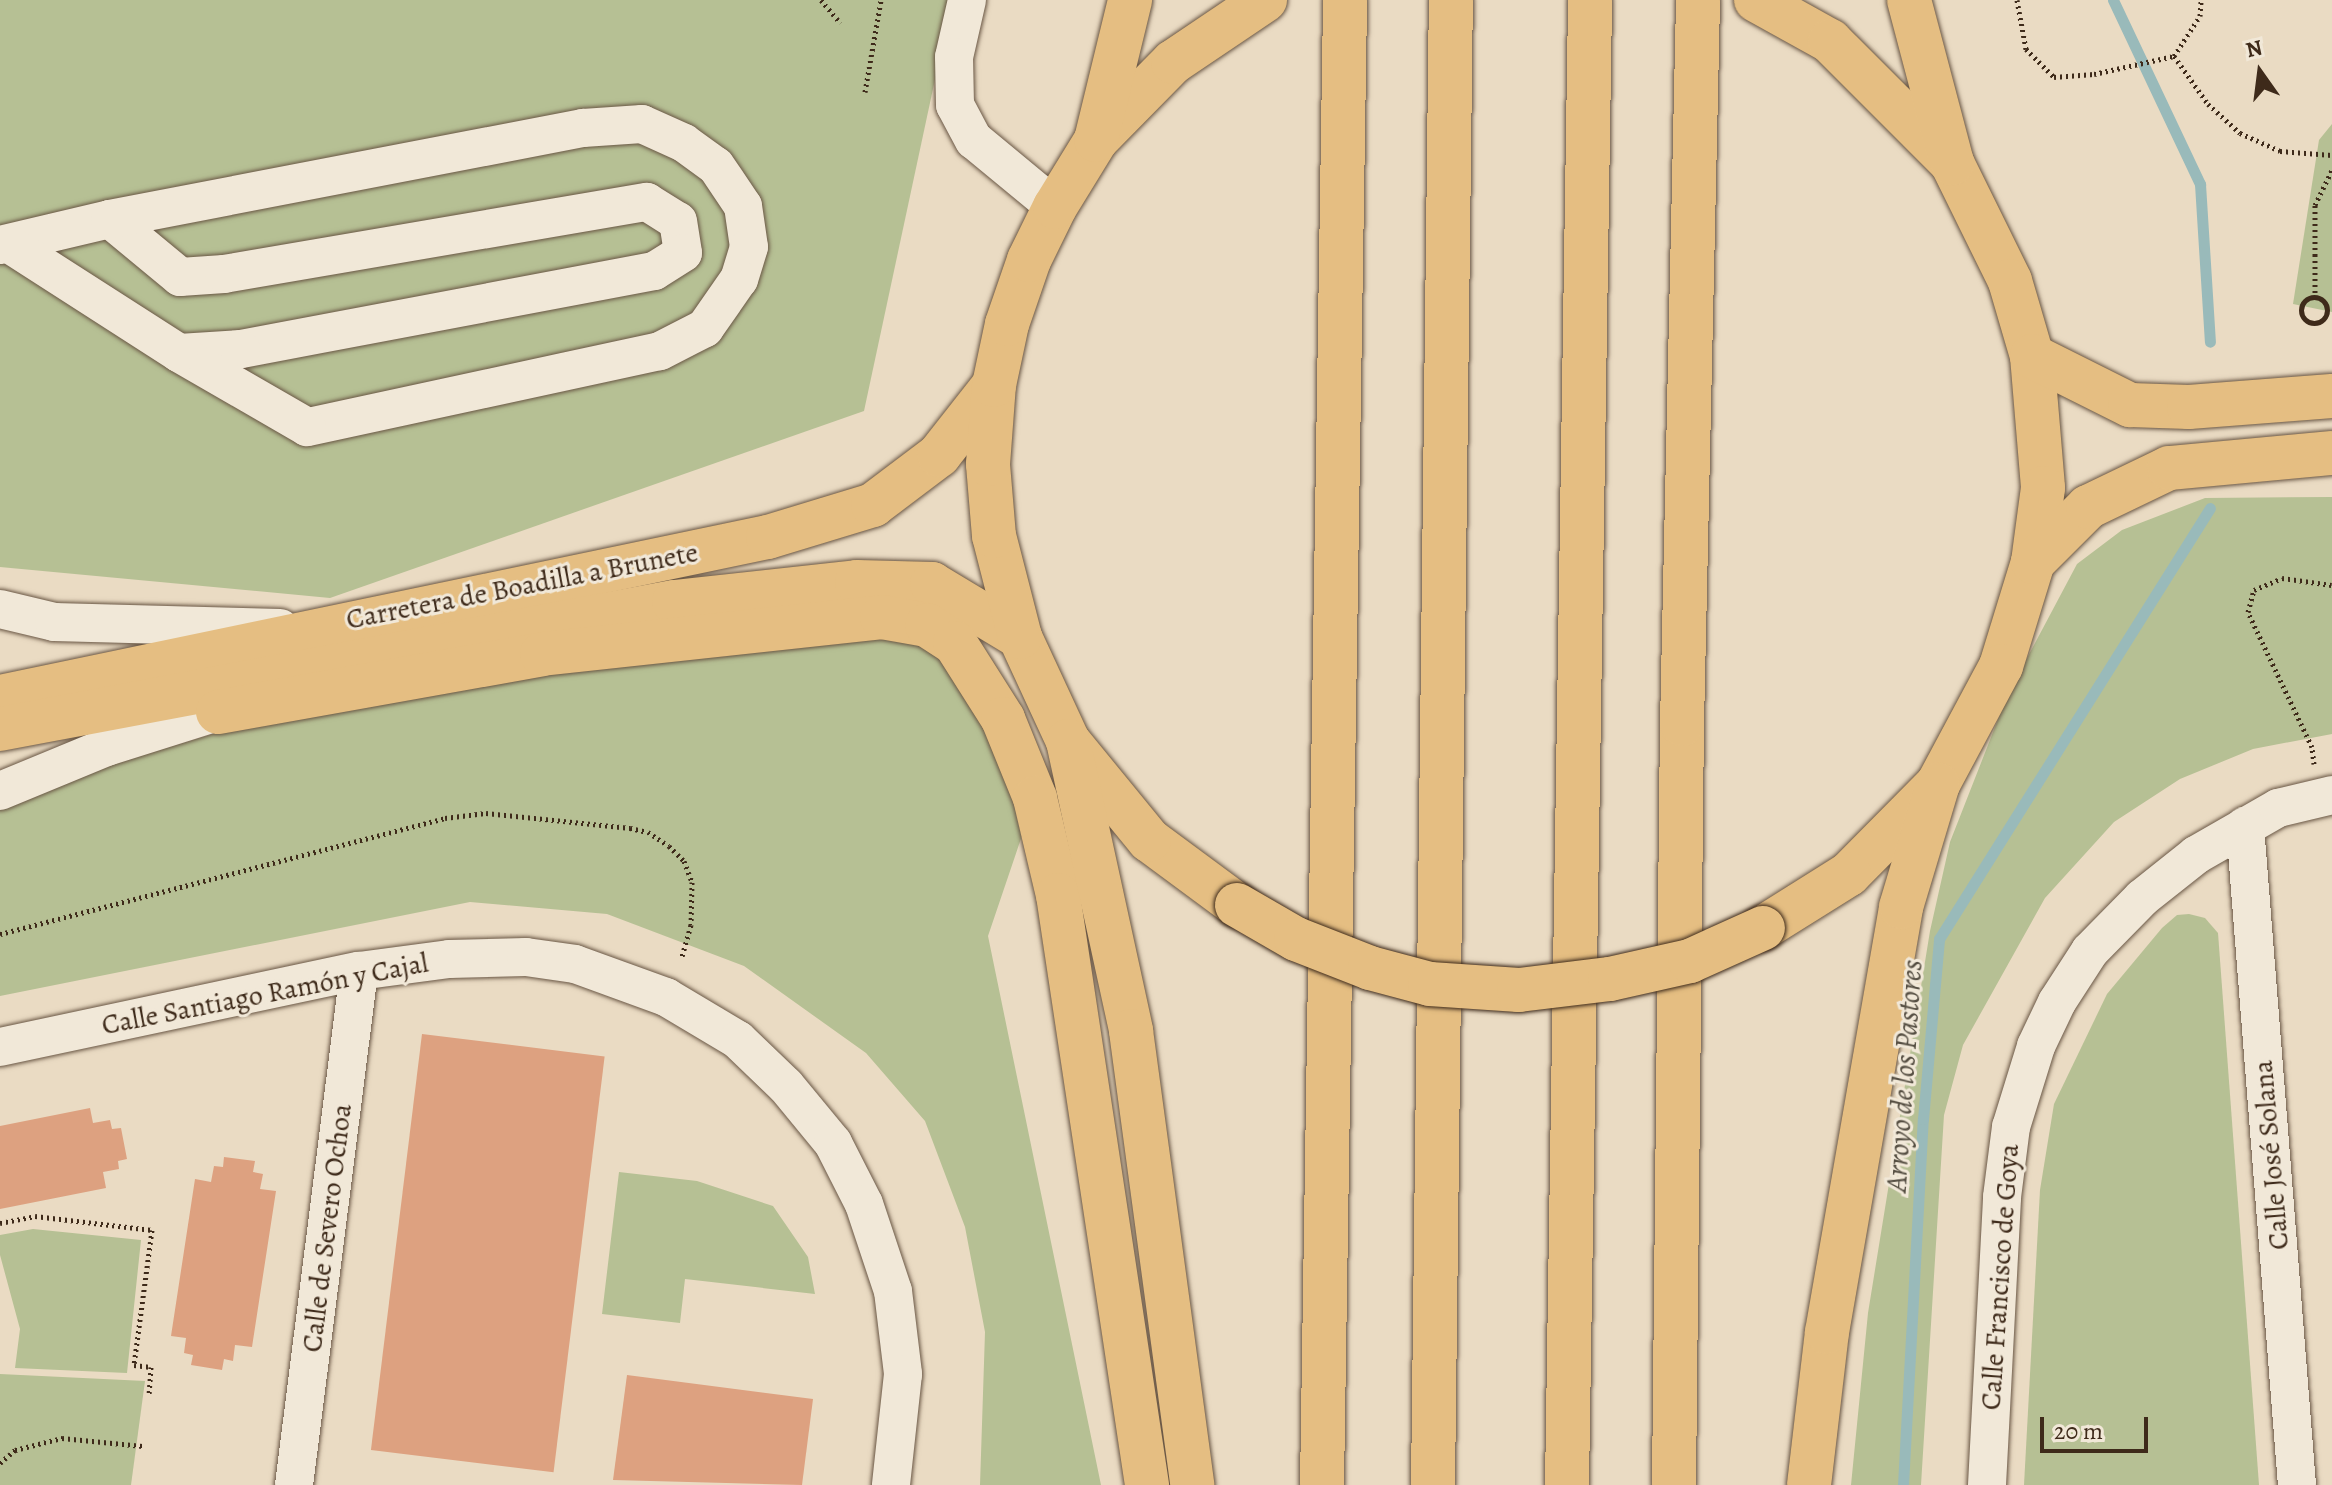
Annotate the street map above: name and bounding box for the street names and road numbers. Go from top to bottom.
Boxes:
street label: Carretera de Boadilla a Brunete [343,535,701,637]
street label: Calle Santiago Ramón y Cajal [99,946,431,1042]
street label: Calle José Solana [2246,1059,2296,1251]
street label: Calle de Severo Ochoa [295,1102,359,1354]
street label: Calle Francisco de Goya [1974,1143,2026,1411]

